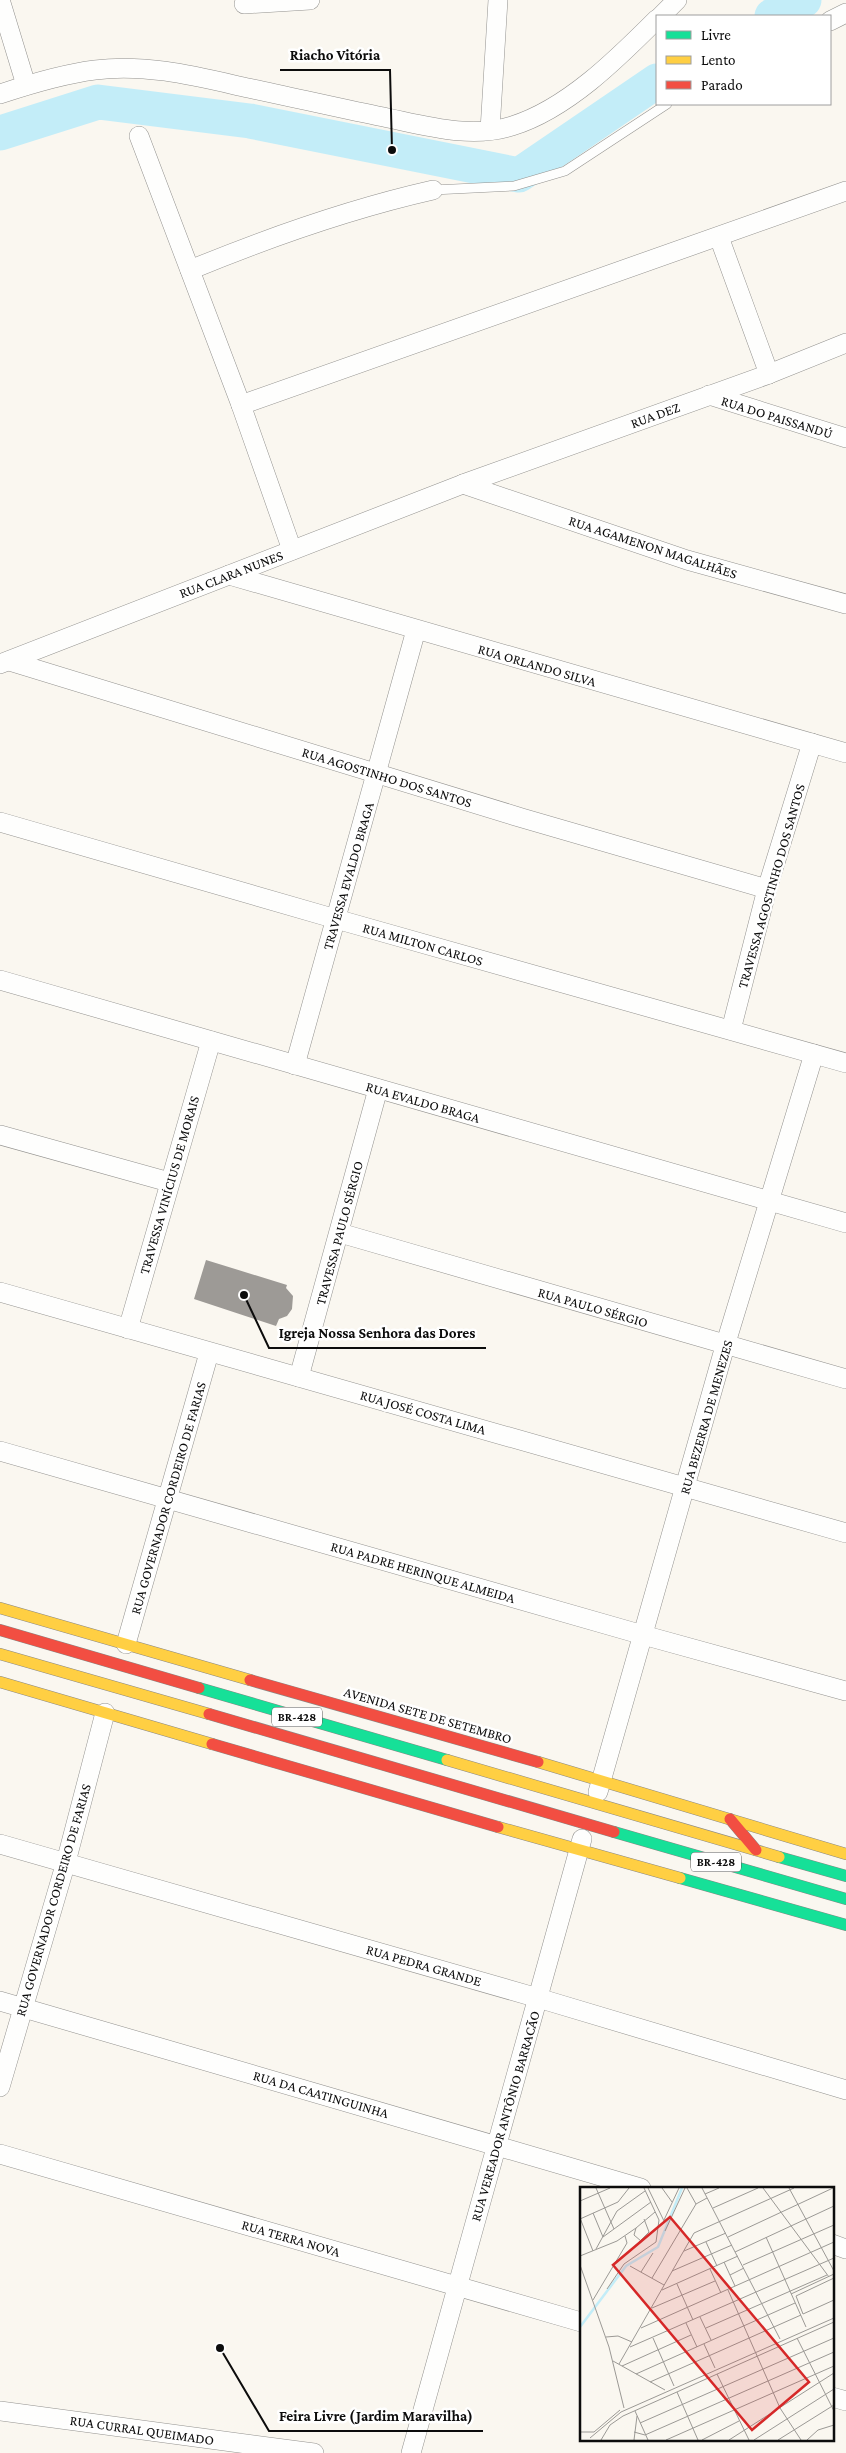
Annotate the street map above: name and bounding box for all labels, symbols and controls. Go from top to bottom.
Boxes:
legend [656,15,831,105]
text: Livre [701,27,731,43]
callout: Riacho Vitória [280,40,390,70]
text: Riacho Vitória [290,47,381,63]
text: Lento [701,52,735,68]
text: Parado [701,77,743,93]
street label: RUA DO PAISSANDÚ [719,392,835,442]
street label: RUA DEZ [628,399,682,431]
street label: RUA AGAMENON MAGALHÃES [567,512,740,582]
street label: RUA CLARA NUNES [177,547,286,601]
street label: RUA ORLANDO SILVA [476,640,598,690]
street label: RUA AGOSTINHO DOS SANTOS [300,743,474,811]
street label: TRAVESSA AGOSTINHO DOS SANTOS [734,782,808,990]
street label: TRAVESSA EVALDO BRAGA [319,800,377,952]
street label: RUA MILTON CARLOS [361,919,485,969]
street label: RUA EVALDO BRAGA [364,1078,482,1126]
street label: TRAVESSA VINÍCIUS DE MORAIS [136,1093,202,1276]
street label: TRAVESSA PAULO SÉRGIO [312,1159,366,1307]
street label: RUA PAULO SÉRGIO [536,1284,650,1330]
callout: Igreja Nossa Senhora das Dores [269,1318,486,1348]
text: Igreja Nossa Senhora das Dores [279,1325,475,1342]
street label: RUA BEZERRA DE MENEZES [676,1338,736,1496]
street label: RUA GOVERNADOR CORDEIRO DE FARIAS [127,1379,209,1616]
street label: RUA JOSÉ COSTA LIMA [358,1386,488,1438]
street label: RUA PADRE HERINQUE ALMEIDA [329,1538,517,1606]
street label: AVENIDA SETE DE SETEMBRO [342,1683,514,1747]
road number: BR-428 [272,1708,322,1726]
street label: RUA GOVERNADOR CORDEIRO DE FARIAS [12,1781,94,2018]
road number: BR-428 [691,1852,741,1871]
street label: RUA PEDRA GRANDE [364,1941,484,1989]
street label: RUA VEREADOR ANTÔNIO BARRACÃO [467,2009,543,2223]
street label: RUA DA CAATINGUINHA [252,2067,391,2121]
inset map [580,2187,834,2440]
street label: RUA TERRA NOVA [240,2216,342,2260]
callout: Feira Livre (Jardim Maravilha) [269,2401,483,2431]
text: Feira Livre (Jardim Maravilha) [279,2408,473,2425]
street label: RUA CURRAL QUEIMADO [69,2412,215,2448]

